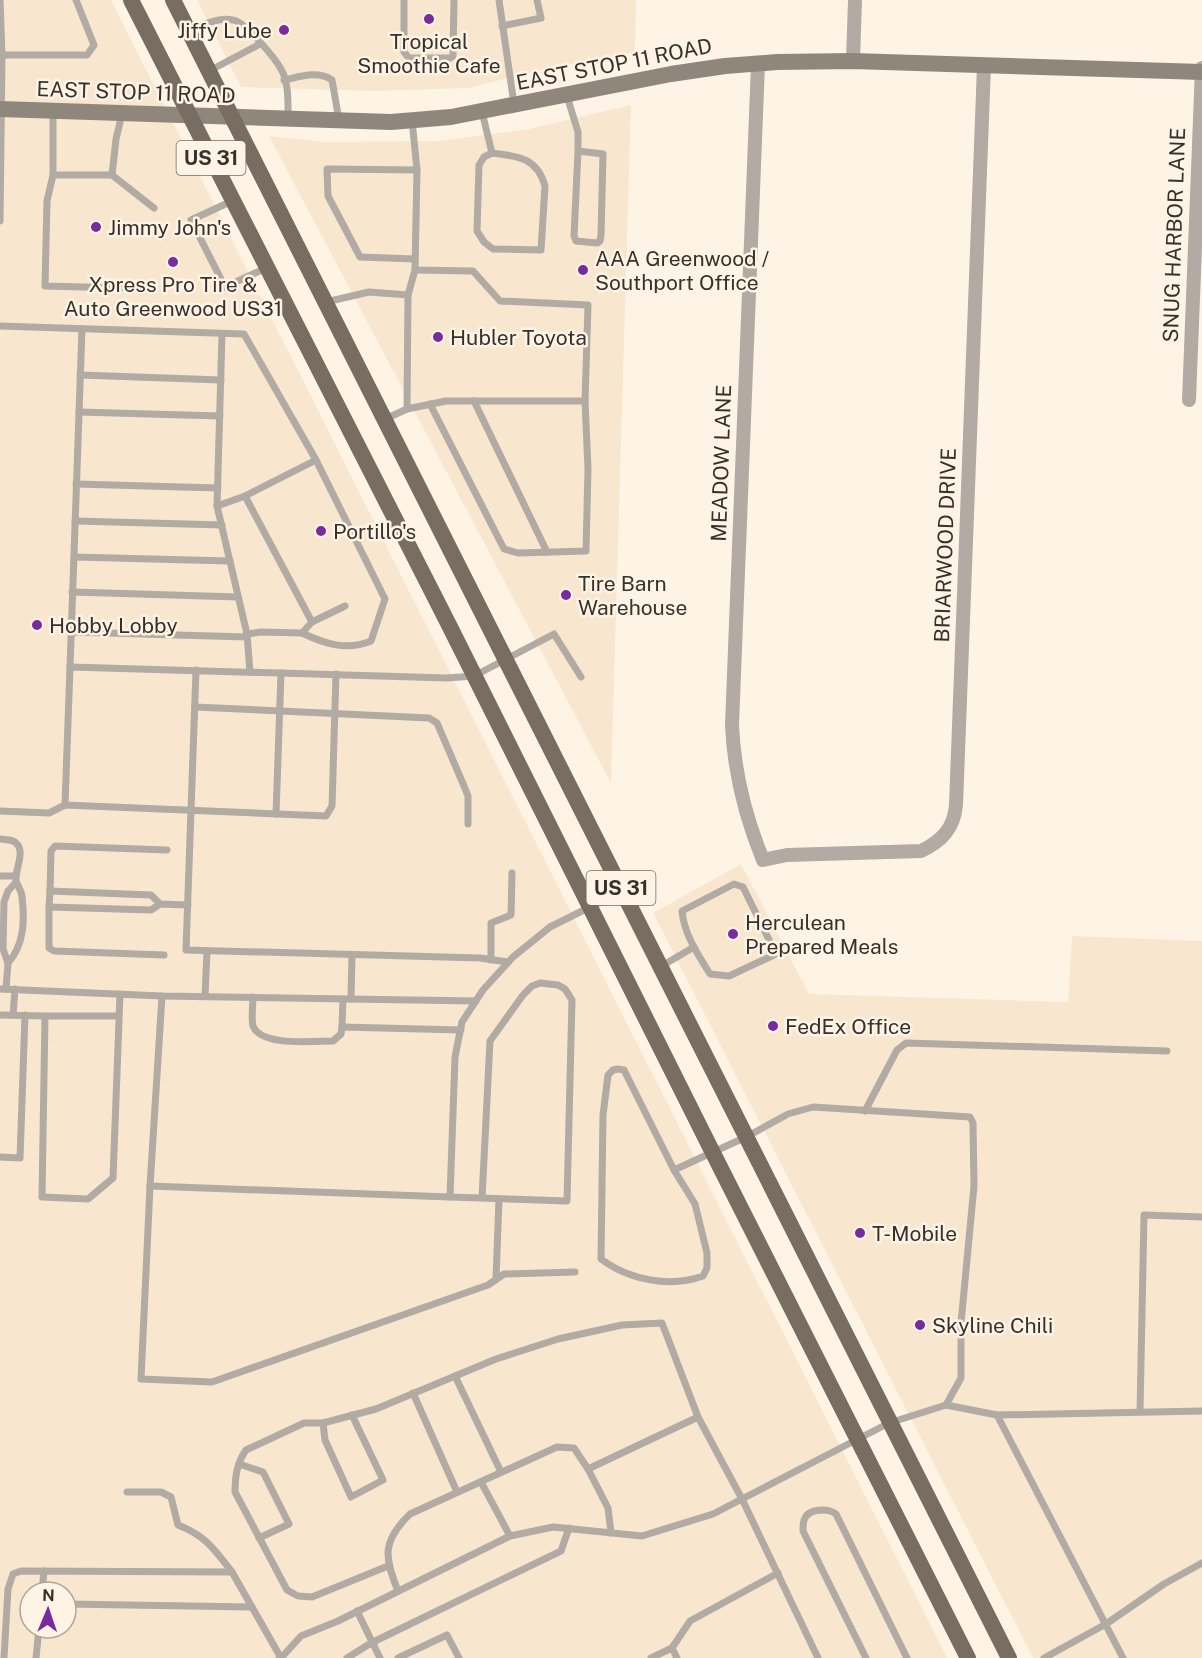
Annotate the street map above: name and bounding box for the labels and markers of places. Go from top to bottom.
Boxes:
marker: Tropical Smoothie Cafe [422,12,436,26]
place label: Jiffy Lube [177,18,272,43]
marker: Jiffy Lube [277,23,291,37]
place label: Tropical Smoothie Cafe [357,29,501,78]
place label: Jimmy John's [108,215,231,240]
marker: Jimmy John's [89,220,103,234]
place label: AAA Greenwood / Southport Office [595,246,770,295]
marker: Xpress Pro Tire & Auto Greenwood US31 [166,255,180,269]
marker: AAA Greenwood / Southport Office [576,263,590,277]
place label: Xpress Pro Tire & Auto Greenwood US31 [64,272,282,321]
place label: Hubler Toyota [450,325,587,350]
marker: Hubler Toyota [431,330,445,344]
place label: Portillo's [333,519,416,544]
marker: Portillo's [314,524,328,538]
place label: Tire Barn Warehouse [578,571,687,620]
marker: Tire Barn Warehouse [559,588,573,602]
place label: Hobby Lobby [49,613,178,638]
marker: Hobby Lobby [30,618,44,632]
place label: Herculean Prepared Meals [745,910,898,959]
marker: Herculean Prepared Meals [726,927,740,941]
place label: FedEx Office [785,1014,911,1039]
marker: FedEx Office [766,1019,780,1033]
place label: T-Mobile [872,1221,957,1246]
marker: T-Mobile [853,1226,867,1240]
place label: Skyline Chili [932,1313,1053,1338]
marker: Skyline Chili [913,1318,927,1332]

